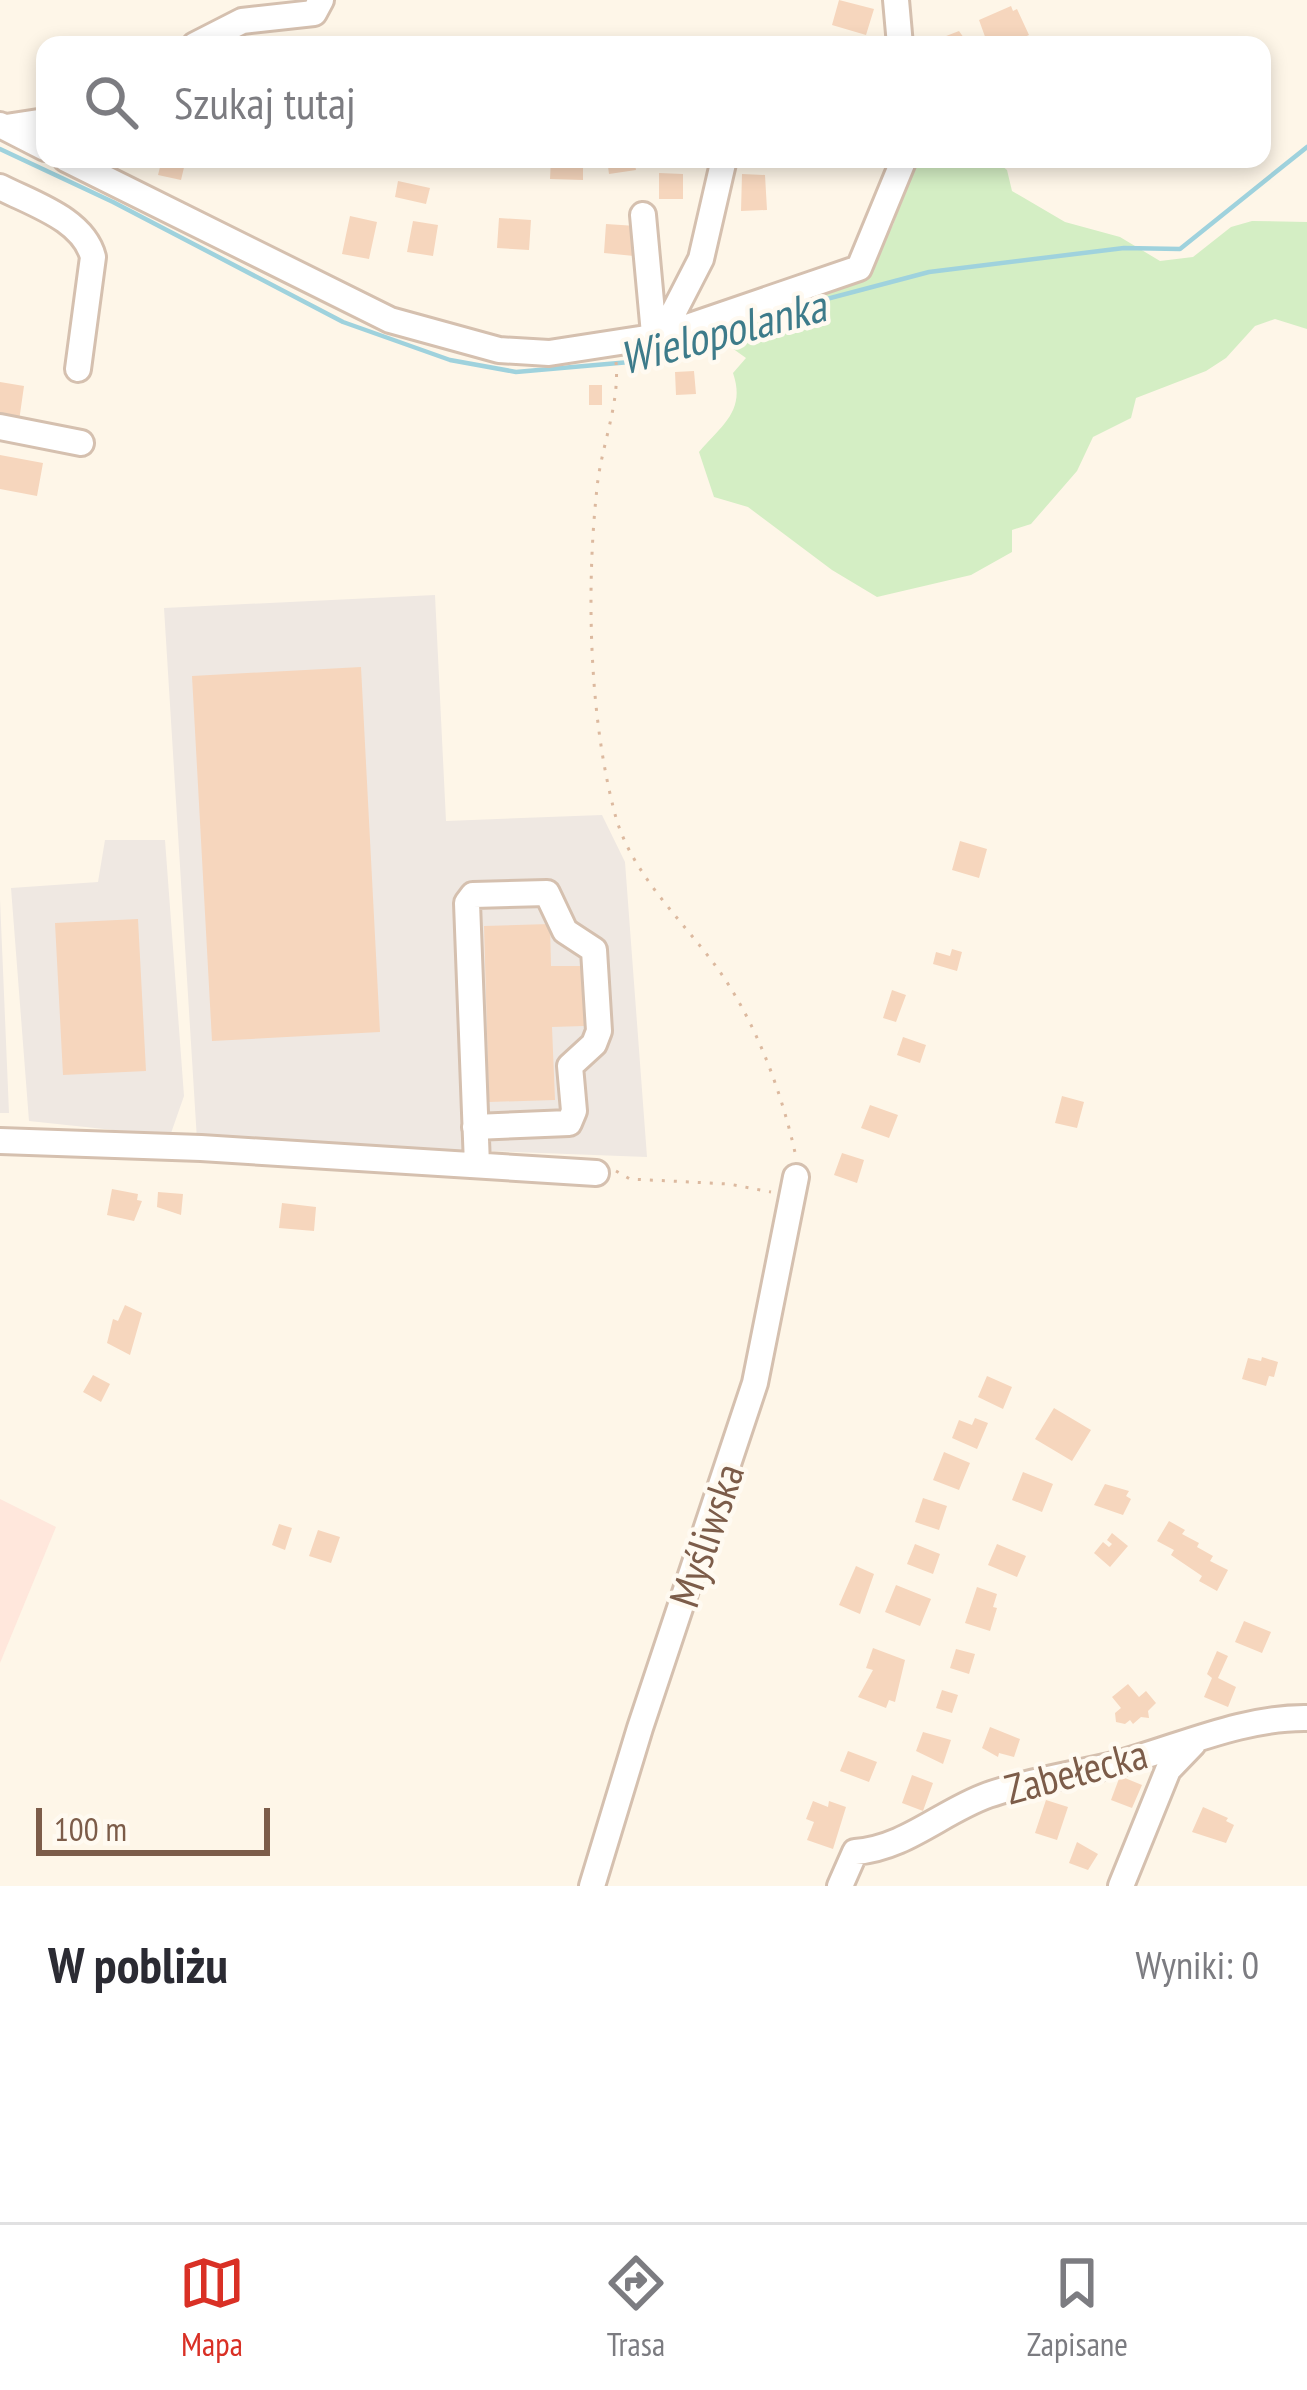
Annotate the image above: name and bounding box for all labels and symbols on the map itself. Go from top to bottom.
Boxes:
water label: Wielopolanka [612,275,833,386]
street label: Myśliwska [656,1456,756,1614]
street label: Zabełecka [999,1726,1153,1816]
scale bar [36,1802,270,1855]

